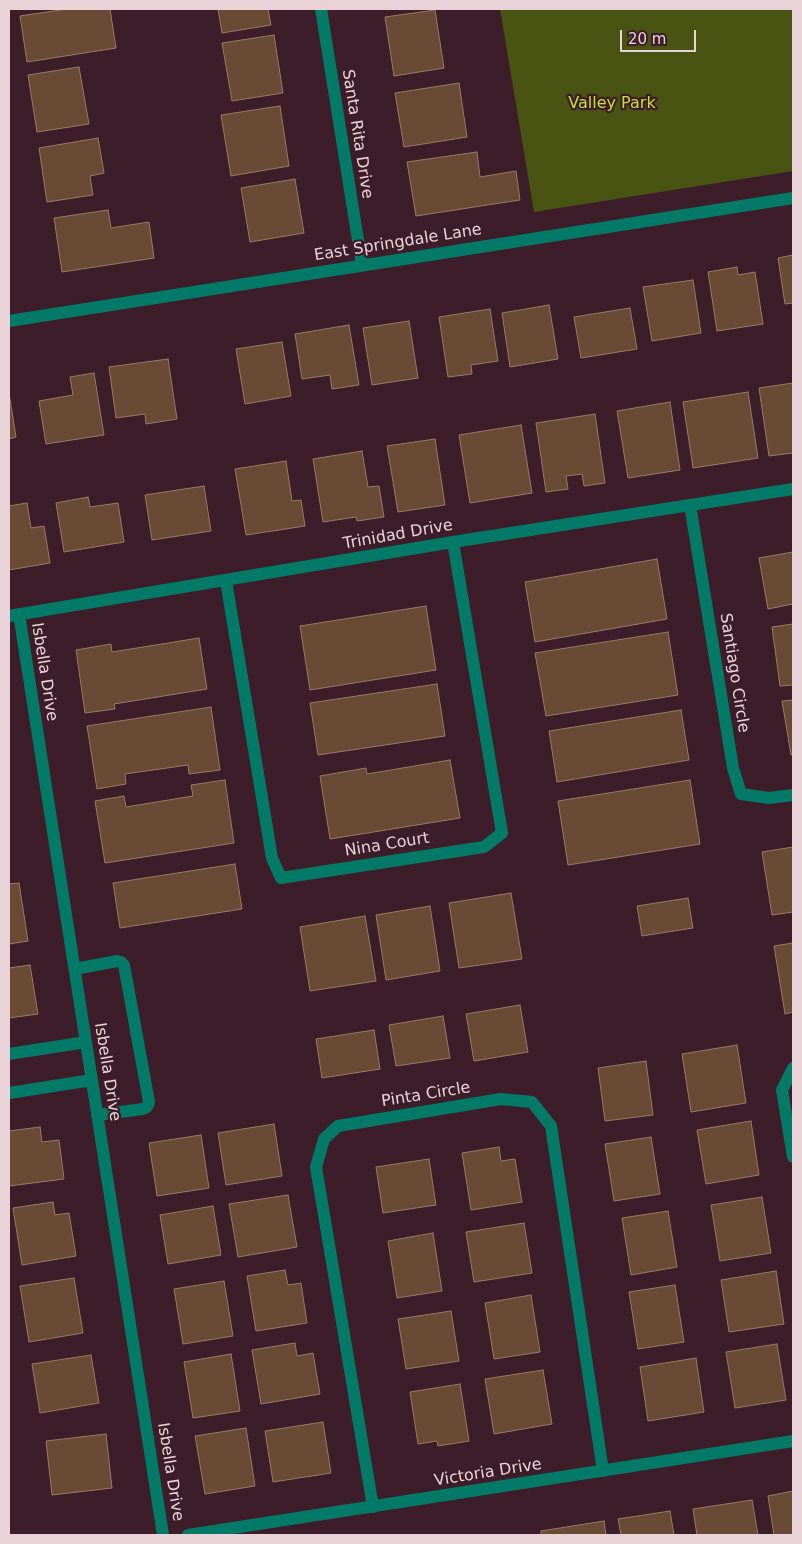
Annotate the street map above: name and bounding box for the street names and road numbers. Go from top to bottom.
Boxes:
street label: Santa Rita Drive [337,68,377,200]
street label: East Springdale Lane [313,220,483,266]
street label: Trinidad Drive [342,516,454,554]
street label: Santiago Circle [715,612,753,734]
street label: Isbella Drive [27,621,61,723]
street label: Nina Court [343,829,431,861]
street label: Isbella Drive [90,1021,124,1123]
street label: Pinta Circle [380,1078,472,1112]
street label: Isbella Drive [153,1421,187,1523]
street label: Victoria Drive [433,1455,543,1491]

